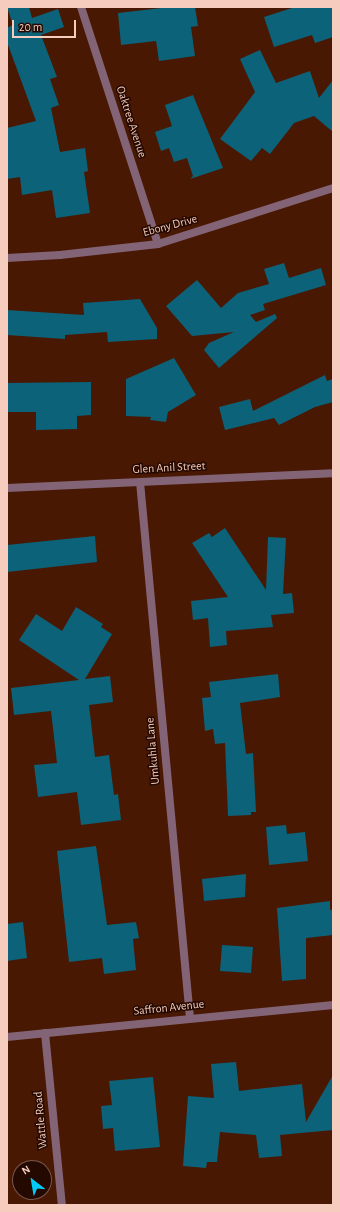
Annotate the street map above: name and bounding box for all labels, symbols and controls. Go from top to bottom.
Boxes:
scale bar [14,12,78,38]
text: 20 m [19,21,42,33]
street label: Oaktree Avenue [113,84,149,160]
street label: Ebony Drive [141,212,199,240]
street label: Glen Anil Street [132,459,206,477]
street label: Umkuhla Lane [143,717,163,785]
street label: Saffron Avenue [133,997,205,1019]
street label: Wattle Road [31,1091,51,1149]
north arrow [12,1160,52,1200]
text: N [20,1163,32,1177]

